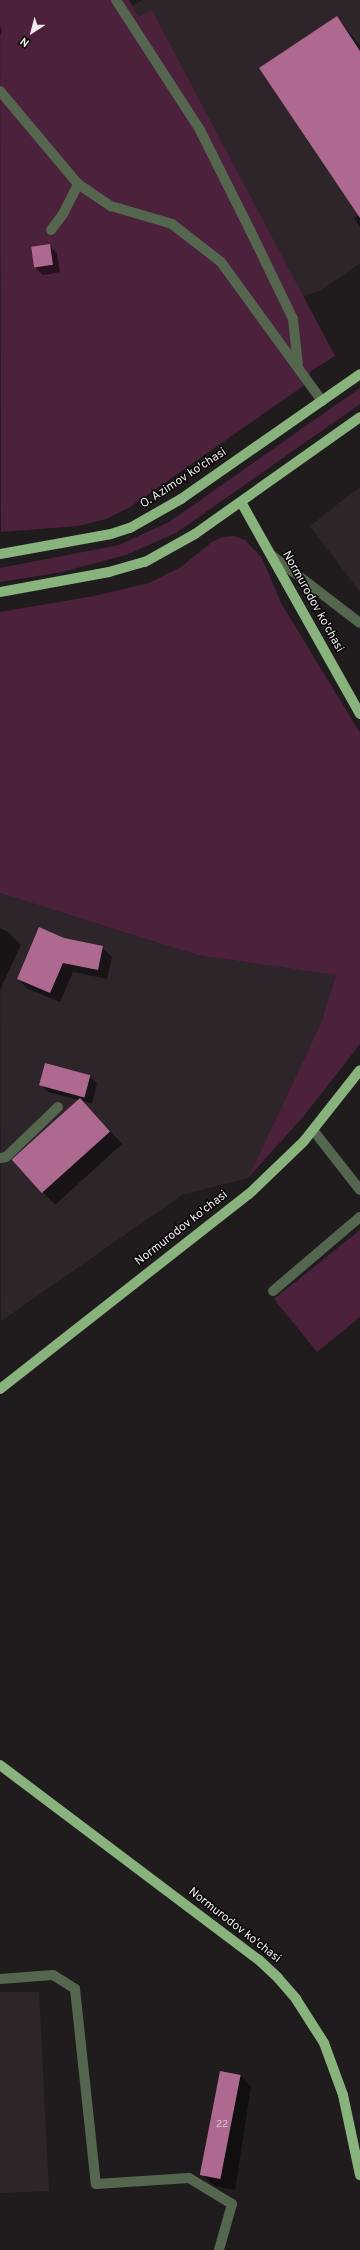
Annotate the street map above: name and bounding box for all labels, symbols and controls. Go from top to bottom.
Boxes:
north arrow [12,12,52,52]
text: N [18,34,32,50]
street label: O. Azimov ko'chasi [138,446,230,512]
street label: Normurodov ko'chasi [278,549,346,655]
street label: Normurodov ko'chasi [133,1188,231,1270]
street label: Normurodov ko'chasi [185,1885,283,1967]
house number: 22 [216,2119,228,2131]

